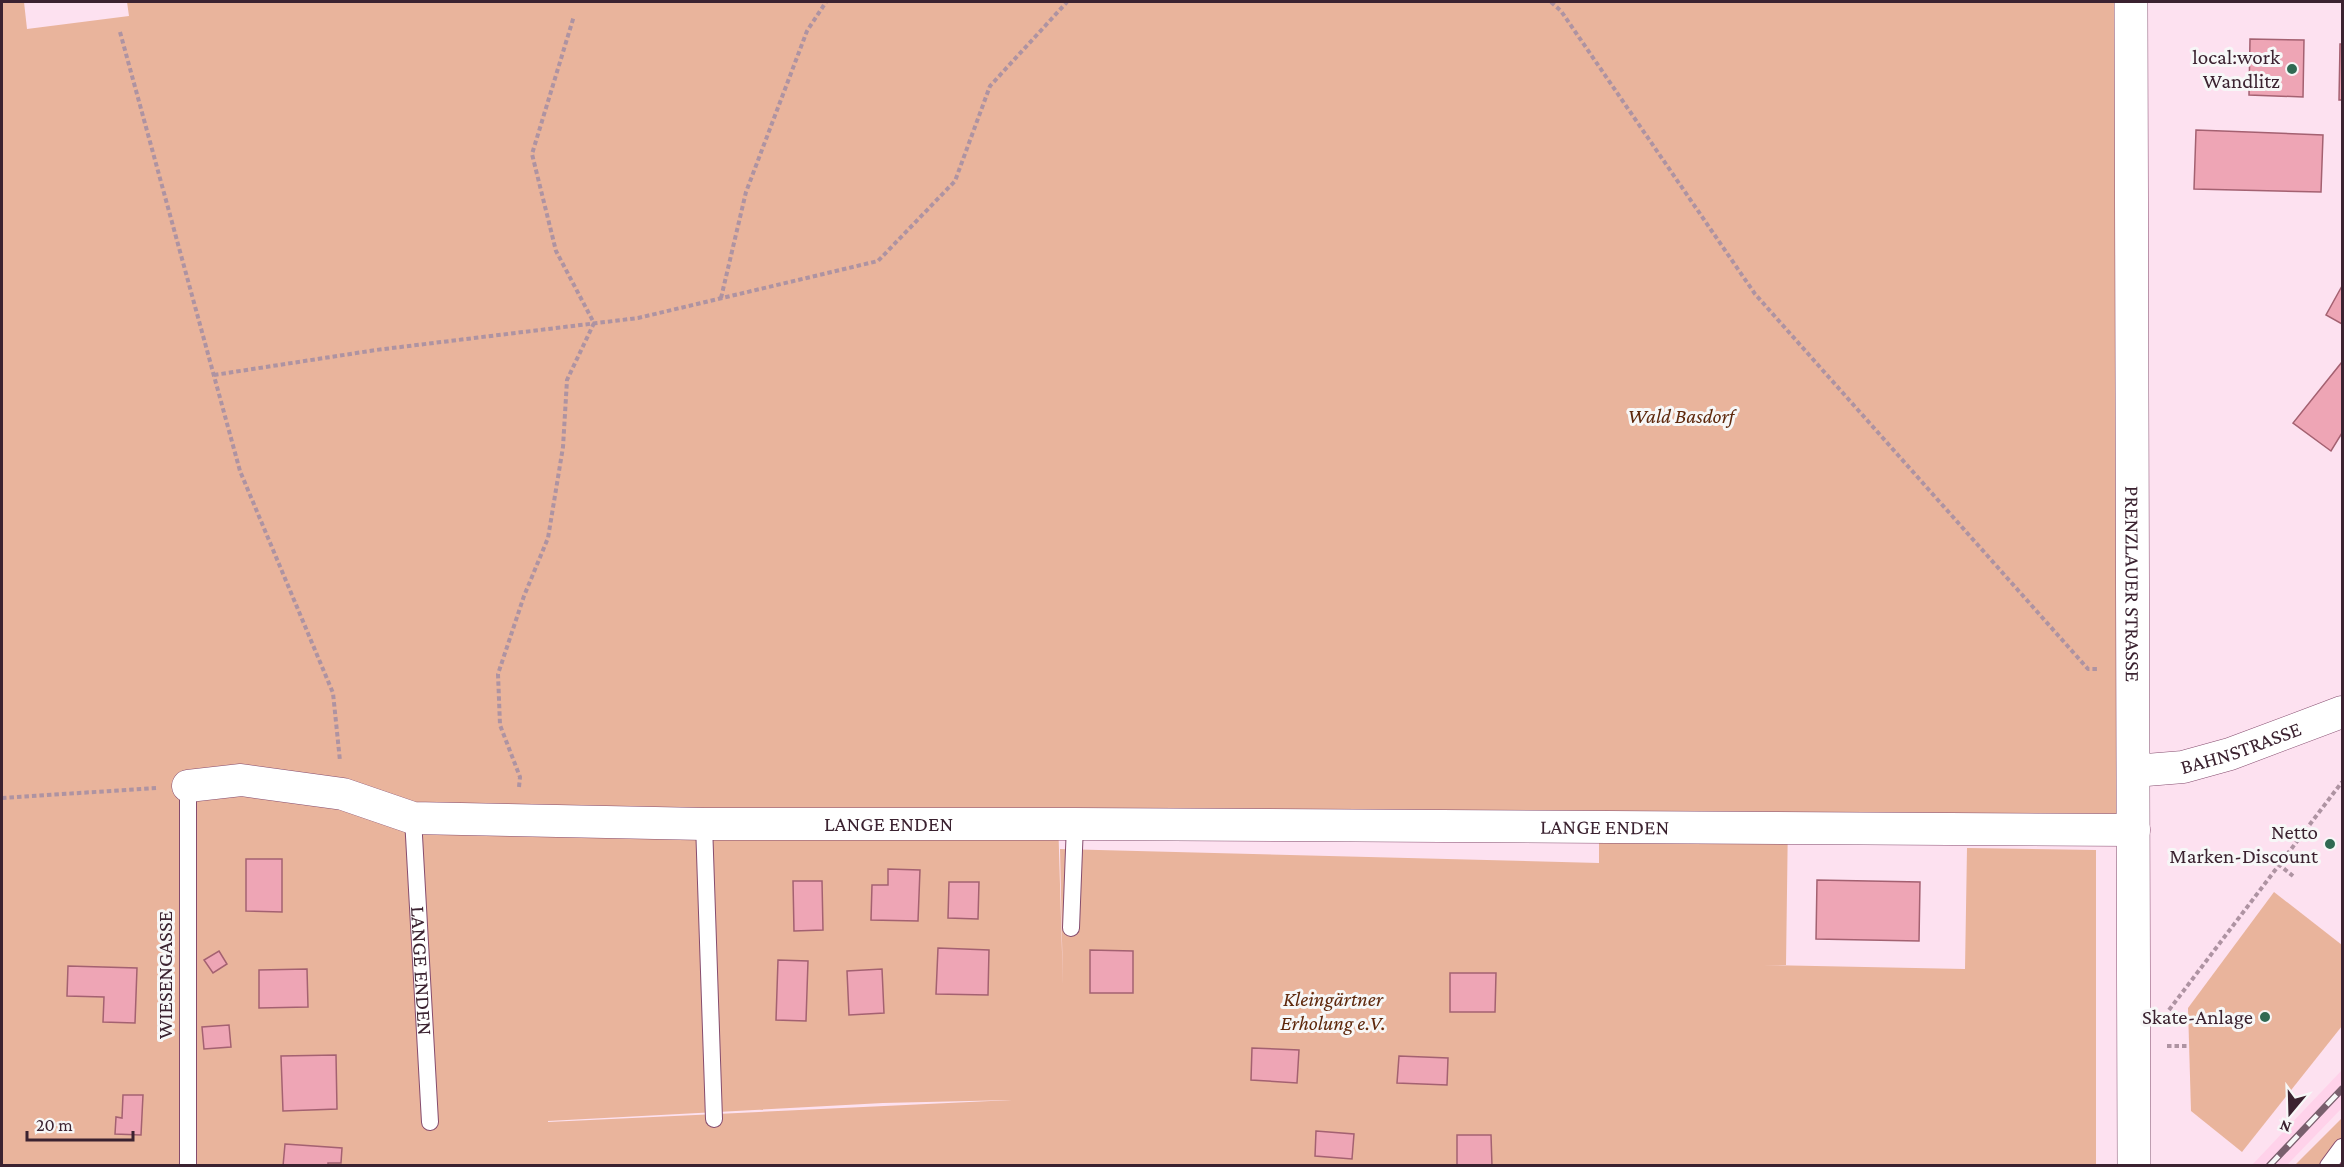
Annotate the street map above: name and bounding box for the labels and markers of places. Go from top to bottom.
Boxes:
place label: local:work Wandlitz [2192,45,2280,93]
marker: local:work Wandlitz [2285,62,2299,76]
place label: Netto Marken-Discount [2169,820,2319,868]
marker: Netto Marken-Discount [2323,837,2337,851]
place label: Skate-Anlage [2142,1005,2253,1029]
marker: Skate-Anlage [2258,1010,2272,1024]

